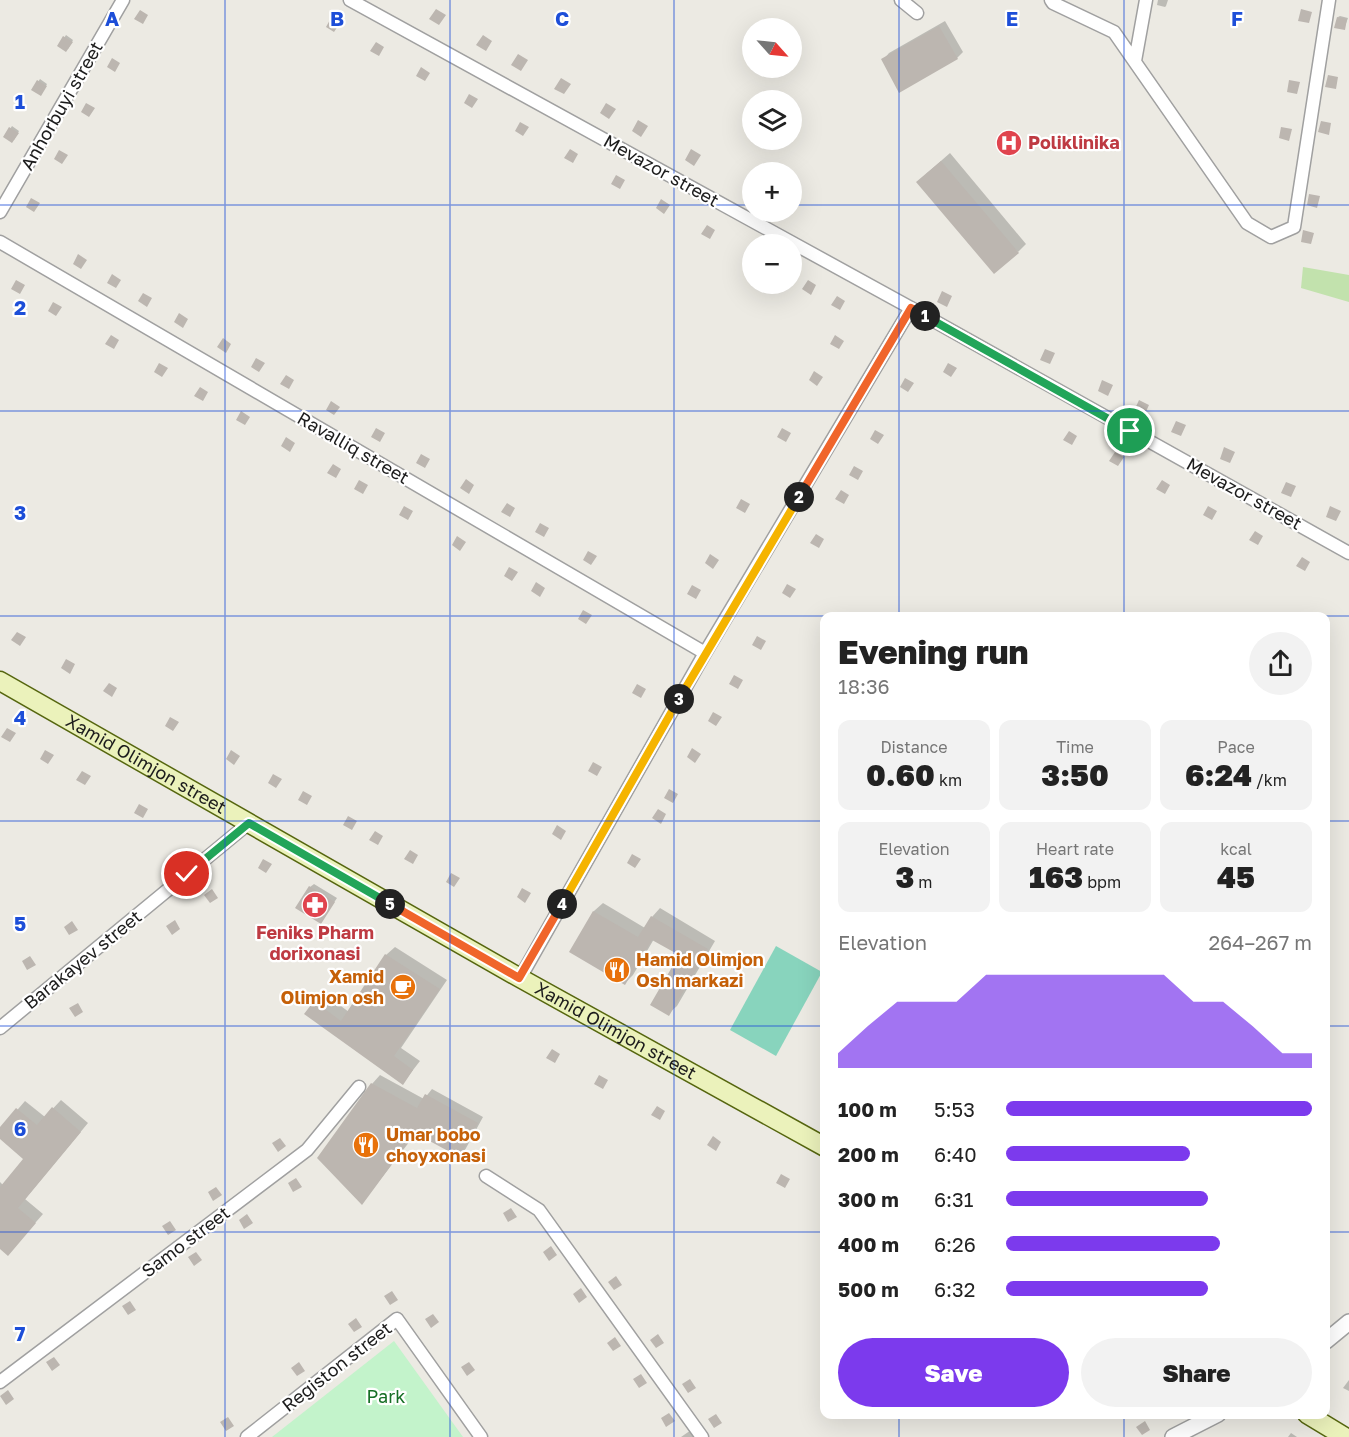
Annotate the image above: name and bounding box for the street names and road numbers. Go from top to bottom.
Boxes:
street label: Anhorbuyi street [15,37,107,174]
street label: Mevazor street [600,129,723,211]
street label: Ravalliq street [294,406,413,488]
street label: Mevazor street [1183,452,1306,534]
street label: Xamid Olimjon street [62,709,230,818]
street label: Barakayev street [19,905,146,1013]
street label: Xamid Olimjon street [531,977,700,1084]
street label: Samo street [137,1201,234,1281]
street label: Registon street [277,1317,396,1416]

